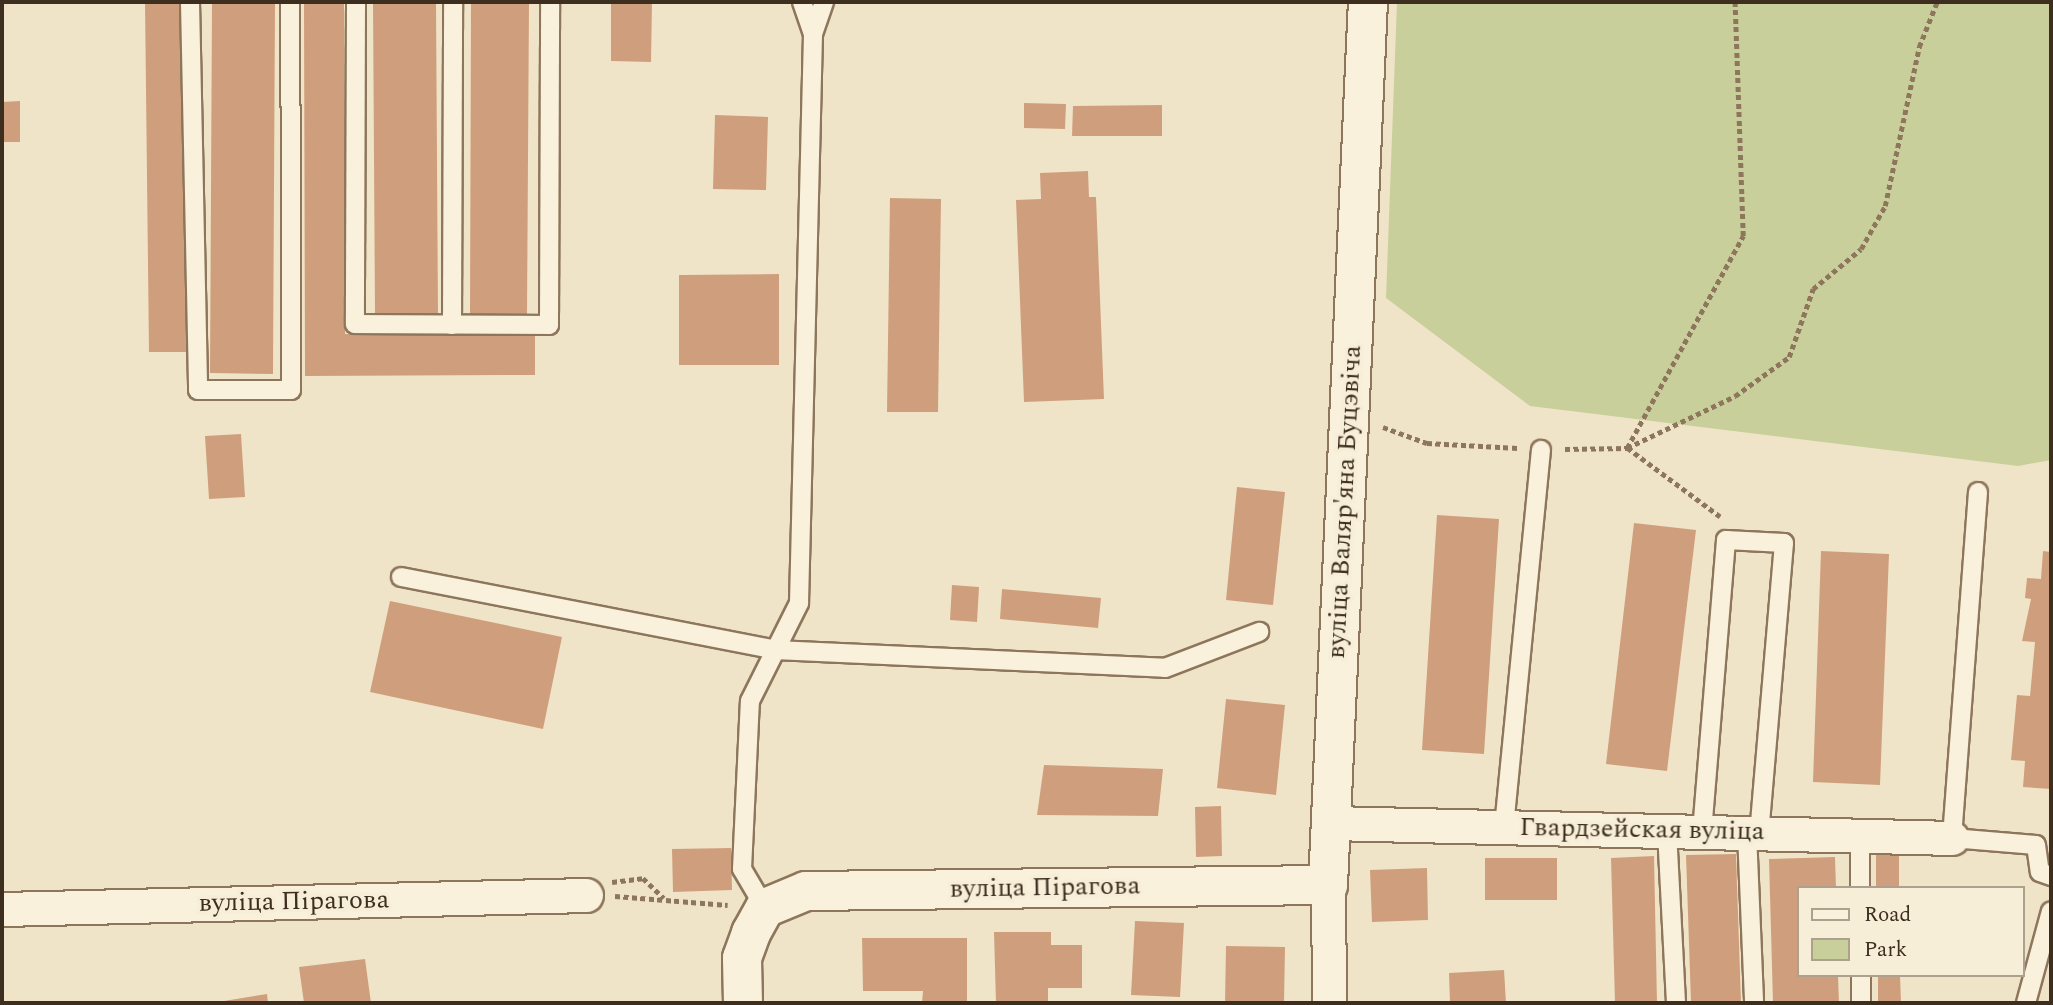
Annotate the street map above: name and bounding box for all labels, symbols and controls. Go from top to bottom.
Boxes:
street label: вуліца Валяр'яна Буцэвіча [1321,344,1369,660]
street label: Гвардзейская вуліца [1519,812,1765,848]
street label: вуліца Пірагова [949,871,1141,905]
street label: вуліца Пірагова [198,885,390,919]
legend [1798,886,2025,977]
text: Road [1864,899,1911,931]
text: Park [1864,934,1907,966]

